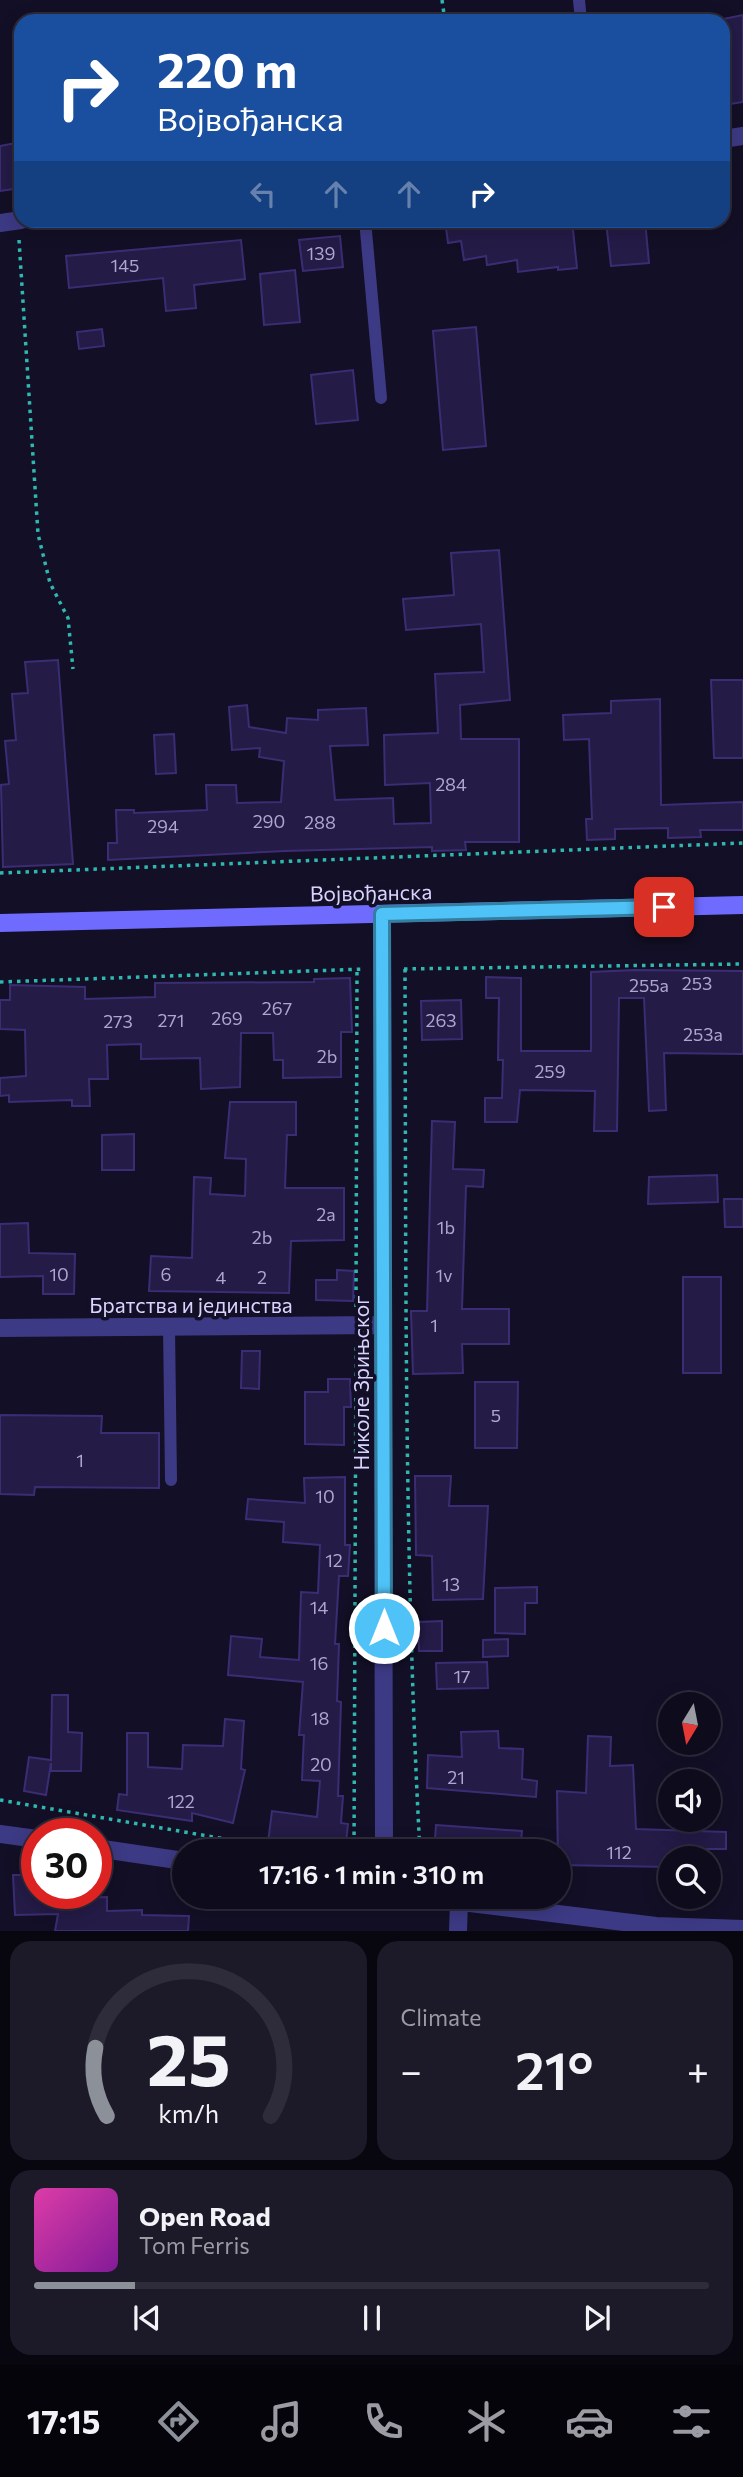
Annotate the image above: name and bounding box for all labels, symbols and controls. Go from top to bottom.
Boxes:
text: 220 m [157,38,297,98]
icon: right [42,42,133,133]
text: Војвођанска [157,98,344,138]
icon: left [244,175,282,213]
icon: ahead [317,175,355,213]
icon: ahead [390,175,428,213]
icon: right [463,175,501,213]
house number: 139 [307,242,335,264]
house number: 145 [111,254,139,276]
house number: 284 [435,773,467,795]
house number: 290 [253,810,285,832]
house number: 288 [304,811,336,833]
house number: 294 [147,815,179,837]
pin [634,877,694,937]
street label: Војвођанска [310,878,432,906]
icon: arrive [645,888,683,926]
house number: 253 [682,972,712,994]
house number: 255a [629,974,669,996]
house number: 267 [262,997,292,1019]
house number: 269 [211,1007,243,1029]
house number: 271 [157,1009,185,1031]
house number: 263 [425,1009,457,1031]
house number: 273 [103,1010,133,1032]
house number: 253a [683,1023,723,1045]
house number: 2b [317,1045,337,1067]
house number: 259 [534,1060,566,1082]
house number: 2a [316,1203,336,1225]
house number: 1b [437,1216,455,1238]
house number: 2b [252,1226,272,1248]
house number: 10 [49,1263,69,1285]
house number: 6 [161,1263,171,1285]
house number: 1v [436,1264,452,1286]
house number: 4 [216,1266,227,1288]
house number: 2 [257,1266,267,1288]
street label: Братства и јединства [89,1292,293,1317]
street label: Николе Зрињског [348,1296,373,1470]
house number: 1 [430,1314,438,1336]
house number: 5 [491,1404,501,1426]
house number: 1 [76,1449,84,1471]
house number: 10 [315,1485,335,1507]
house number: 12 [325,1549,343,1571]
house number: 13 [442,1573,460,1595]
position arrow [347,1591,421,1665]
house number: 14 [310,1596,328,1618]
house number: 16 [310,1652,328,1674]
house number: 17 [453,1665,471,1687]
north arrow [658,1692,721,1755]
map controls [658,1692,721,1909]
house number: 18 [311,1707,329,1729]
house number: 20 [310,1753,332,1775]
house number: 21 [447,1766,465,1788]
button: sound [658,1769,721,1832]
house number: 122 [167,1790,195,1812]
speed limit sign: 30 [21,1818,112,1909]
house number: 112 [606,1841,632,1863]
button: search [658,1846,721,1909]
text: 17:16 · 1 min · 310 m [259,1858,484,1889]
text: Climate [401,2003,482,2031]
text: 25 [146,2013,230,2102]
text: 21° [515,2037,594,2101]
text: − [401,2046,422,2093]
text: + [687,2046,709,2093]
text: km/h [158,2098,219,2128]
text: Open Road [139,2200,271,2231]
text: Tom Ferris [139,2231,250,2259]
icon: previous [128,2299,166,2337]
icon: pause [353,2299,391,2337]
icon: next [578,2299,616,2337]
icon: directions [154,2397,203,2446]
icon: music [257,2397,306,2446]
icon: phone [359,2397,408,2446]
icon: climate [462,2397,511,2446]
icon: car [565,2397,614,2446]
icon: filters [667,2397,716,2446]
text: 17:15 [27,2401,100,2441]

